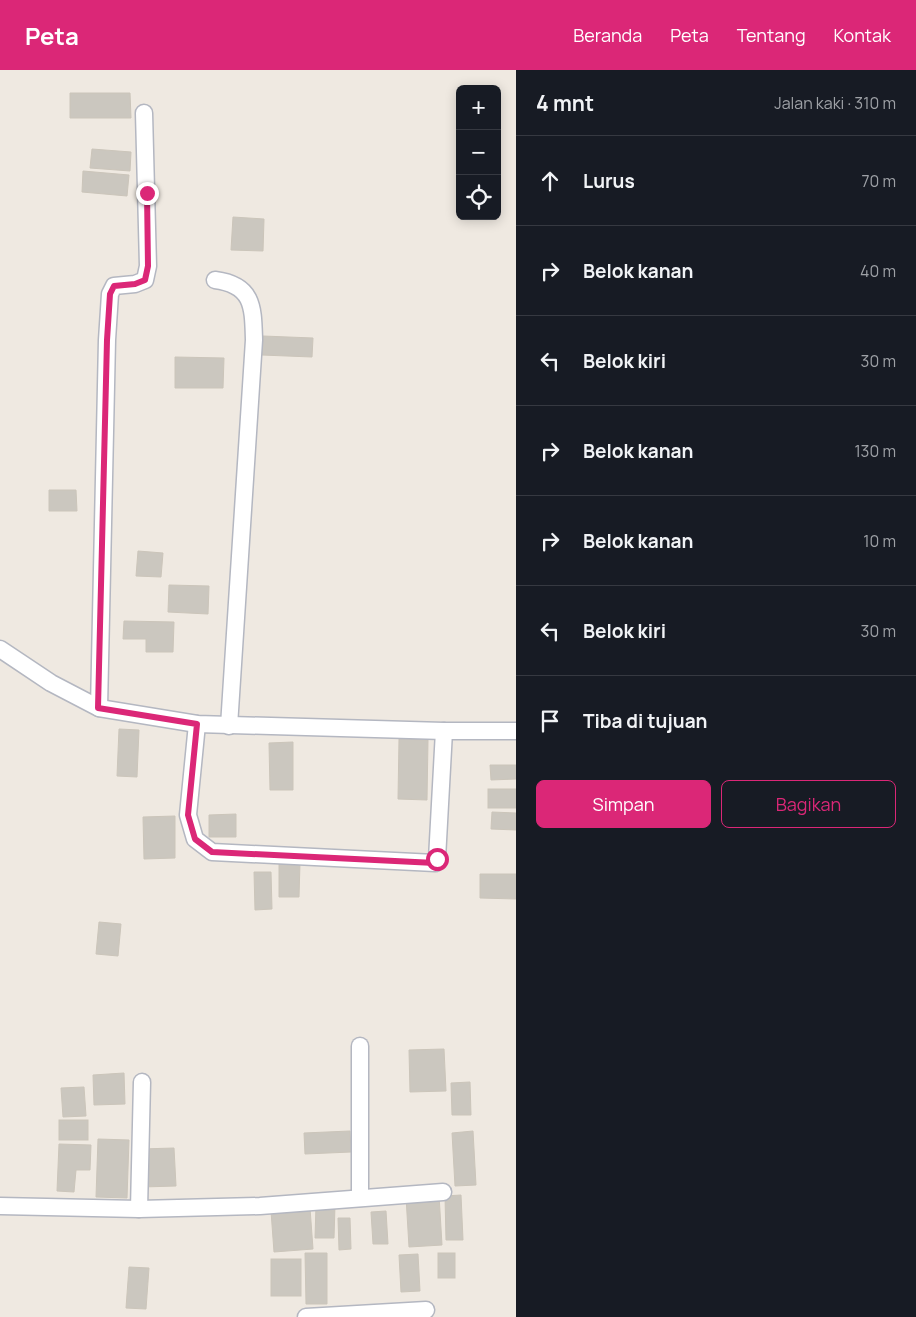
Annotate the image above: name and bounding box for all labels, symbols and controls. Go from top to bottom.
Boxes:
text: Peta [25,19,79,52]
text: Beranda [573,23,642,47]
text: Peta [670,23,709,47]
text: Tentang [737,23,806,47]
text: Kontak [834,23,891,47]
map controls [456,85,501,220]
button: + [456,85,501,130]
text: 4 mnt [536,89,594,117]
text: Jalan kaki · 310 m [774,92,896,114]
button: − [456,130,501,175]
icon: ahead [536,167,564,195]
text: Lurus [583,168,635,194]
text: 70 m [861,170,896,192]
button: locate [456,175,501,220]
route end [136,182,159,205]
icon: right [536,257,564,285]
text: Belok kanan [583,258,693,284]
text: 40 m [860,260,896,282]
icon: left [536,347,564,375]
text: Belok kiri [583,348,666,374]
text: 30 m [861,350,896,372]
icon: right [536,437,564,465]
text: Belok kanan [583,438,693,464]
text: 130 m [854,440,896,462]
icon: right [536,527,564,555]
text: Belok kanan [583,528,693,554]
text: 10 m [863,530,896,552]
icon: left [536,617,564,645]
text: Belok kiri [583,618,666,644]
text: 30 m [861,620,896,642]
icon: arrive [536,707,564,735]
text: Tiba di tujuan [583,708,707,734]
button: Simpan [536,780,711,828]
button: Bagikan [721,780,896,828]
route start [426,848,449,871]

